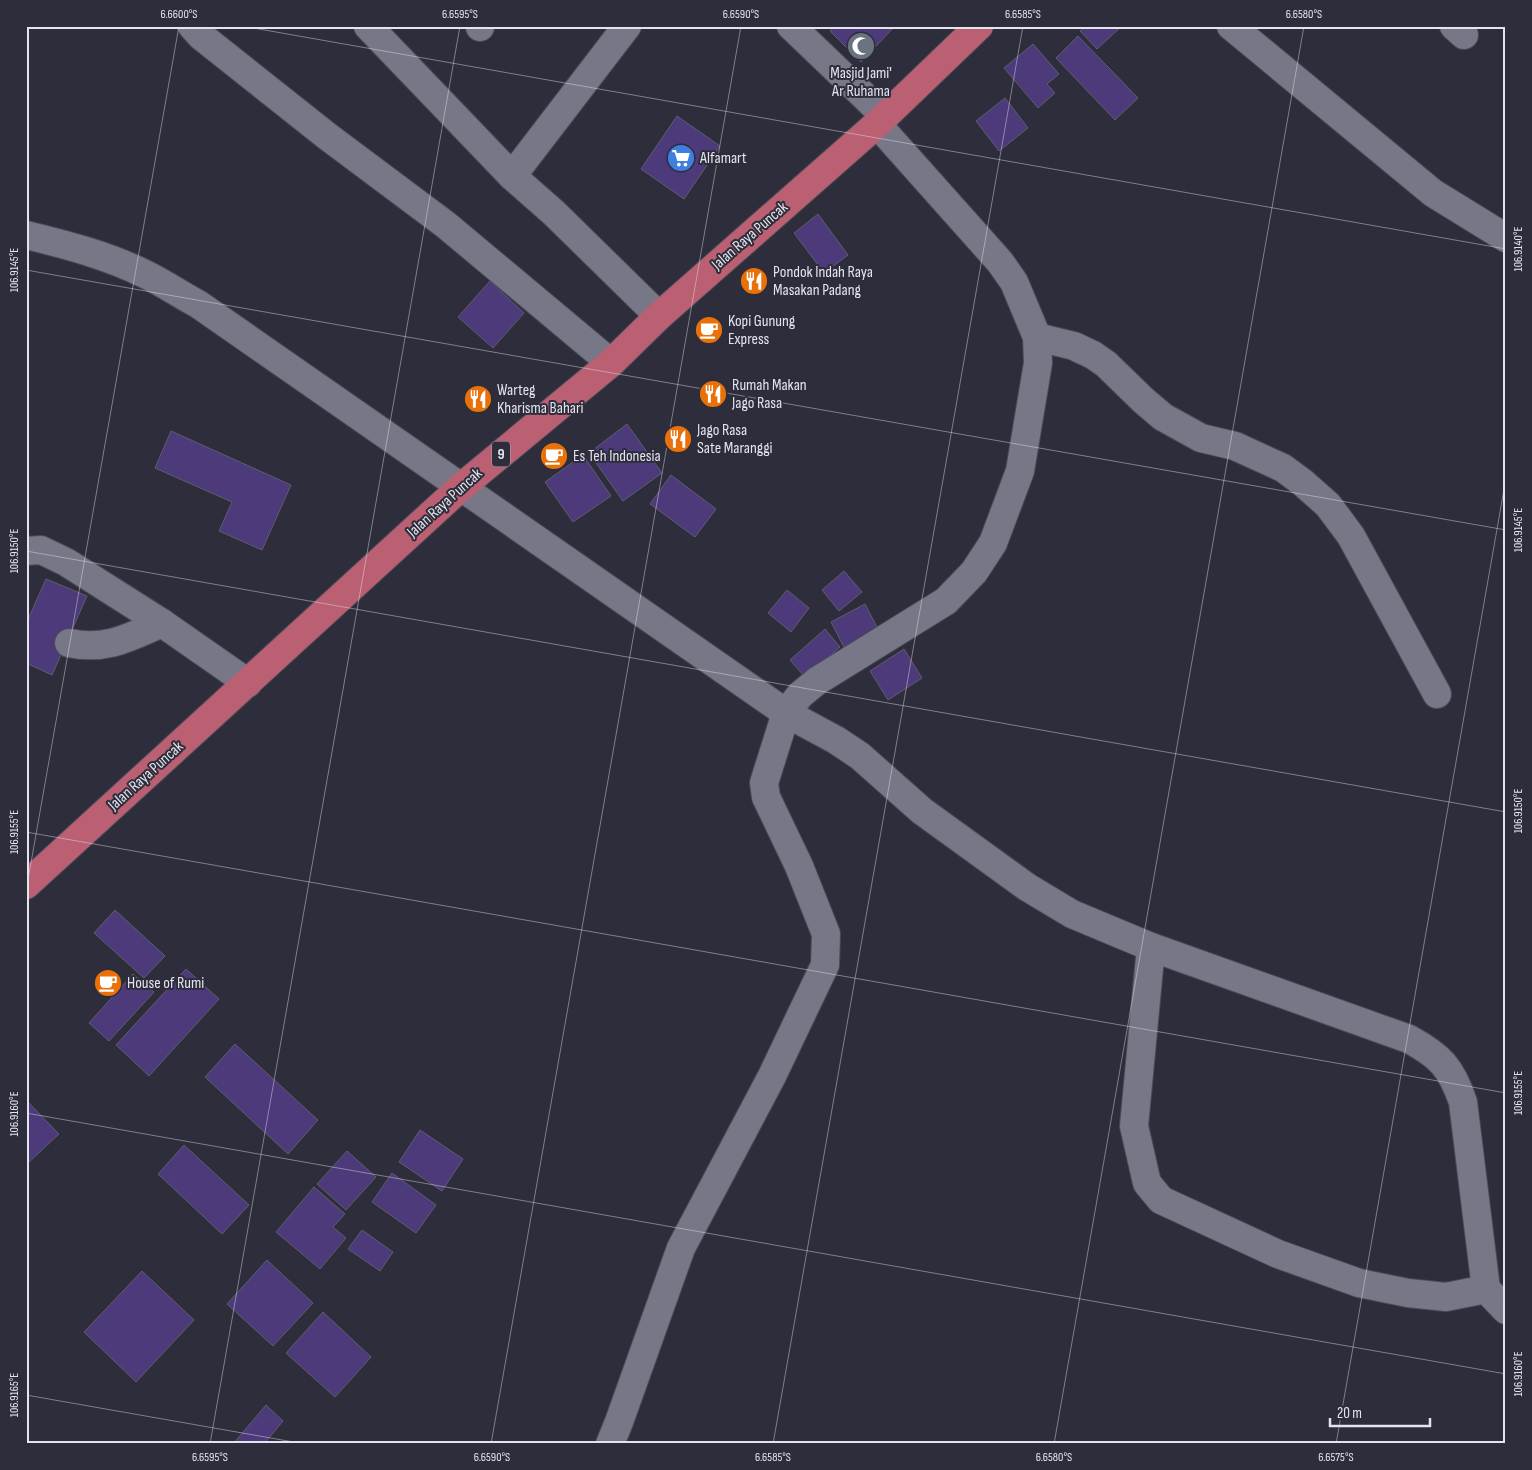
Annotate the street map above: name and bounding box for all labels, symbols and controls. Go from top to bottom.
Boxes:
text: 6.6600°S [161,7,197,22]
text: 6.6595°S [442,7,478,22]
text: 6.6590°S [723,7,759,22]
text: 6.6585°S [1005,7,1041,22]
text: 6.6580°S [1286,7,1322,22]
mosque icon: Masjid Jami' Ar Ruhama [846,31,876,61]
place label: Masjid Jami' Ar Ruhama [830,64,892,101]
supermarket icon: Alfamart [666,143,696,173]
place label: Alfamart [699,149,747,168]
street label: Jalan Raya Puncak [707,198,792,275]
text: 106.9140°E [1511,226,1526,271]
text: 106.9145°E [7,248,22,292]
place label: Pondok Indah Raya Masakan Padang [773,263,873,300]
restaurant icon: Pondok Indah Raya Masakan Padang [739,266,769,296]
place label: Kopi Gunung Express [728,312,795,349]
cafe icon: Kopi Gunung Express [694,315,724,345]
place label: Rumah Makan Jago Rasa [731,376,807,413]
restaurant icon: Rumah Makan Jago Rasa [698,379,728,409]
place label: Warteg Kharisma Bahari [497,381,584,418]
restaurant icon: Warteg Kharisma Bahari [463,384,493,414]
place label: Jago Rasa Sate Maranggi [696,421,773,458]
restaurant icon: Jago Rasa Sate Maranggi [663,424,693,454]
cafe icon: Es Teh Indonesia [539,441,569,471]
road number: 9 [492,442,510,466]
place label: Es Teh Indonesia [573,447,661,466]
street label: Jalan Raya Puncak [403,464,487,542]
text: 106.9145°E [1511,508,1526,552]
text: 106.9150°E [7,529,22,573]
street label: Jalan Raya Puncak [104,737,188,815]
text: 106.9150°E [1511,789,1526,833]
text: 106.9155°E [7,810,22,854]
cafe icon: House of Rumi [93,968,123,998]
place label: House of Rumi [127,974,204,993]
text: 106.9155°E [1511,1071,1526,1115]
text: 106.9160°E [7,1091,22,1137]
text: 106.9160°E [1511,1351,1526,1397]
text: 106.9165°E [7,1373,22,1417]
scale bar [1330,1395,1430,1427]
text: 20 m [1337,1404,1362,1423]
text: 6.6595°S [192,1450,228,1465]
text: 6.6590°S [474,1450,510,1465]
text: 6.6585°S [755,1450,791,1465]
text: 6.6580°S [1036,1450,1072,1465]
text: 6.6575°S [1318,1450,1354,1465]

